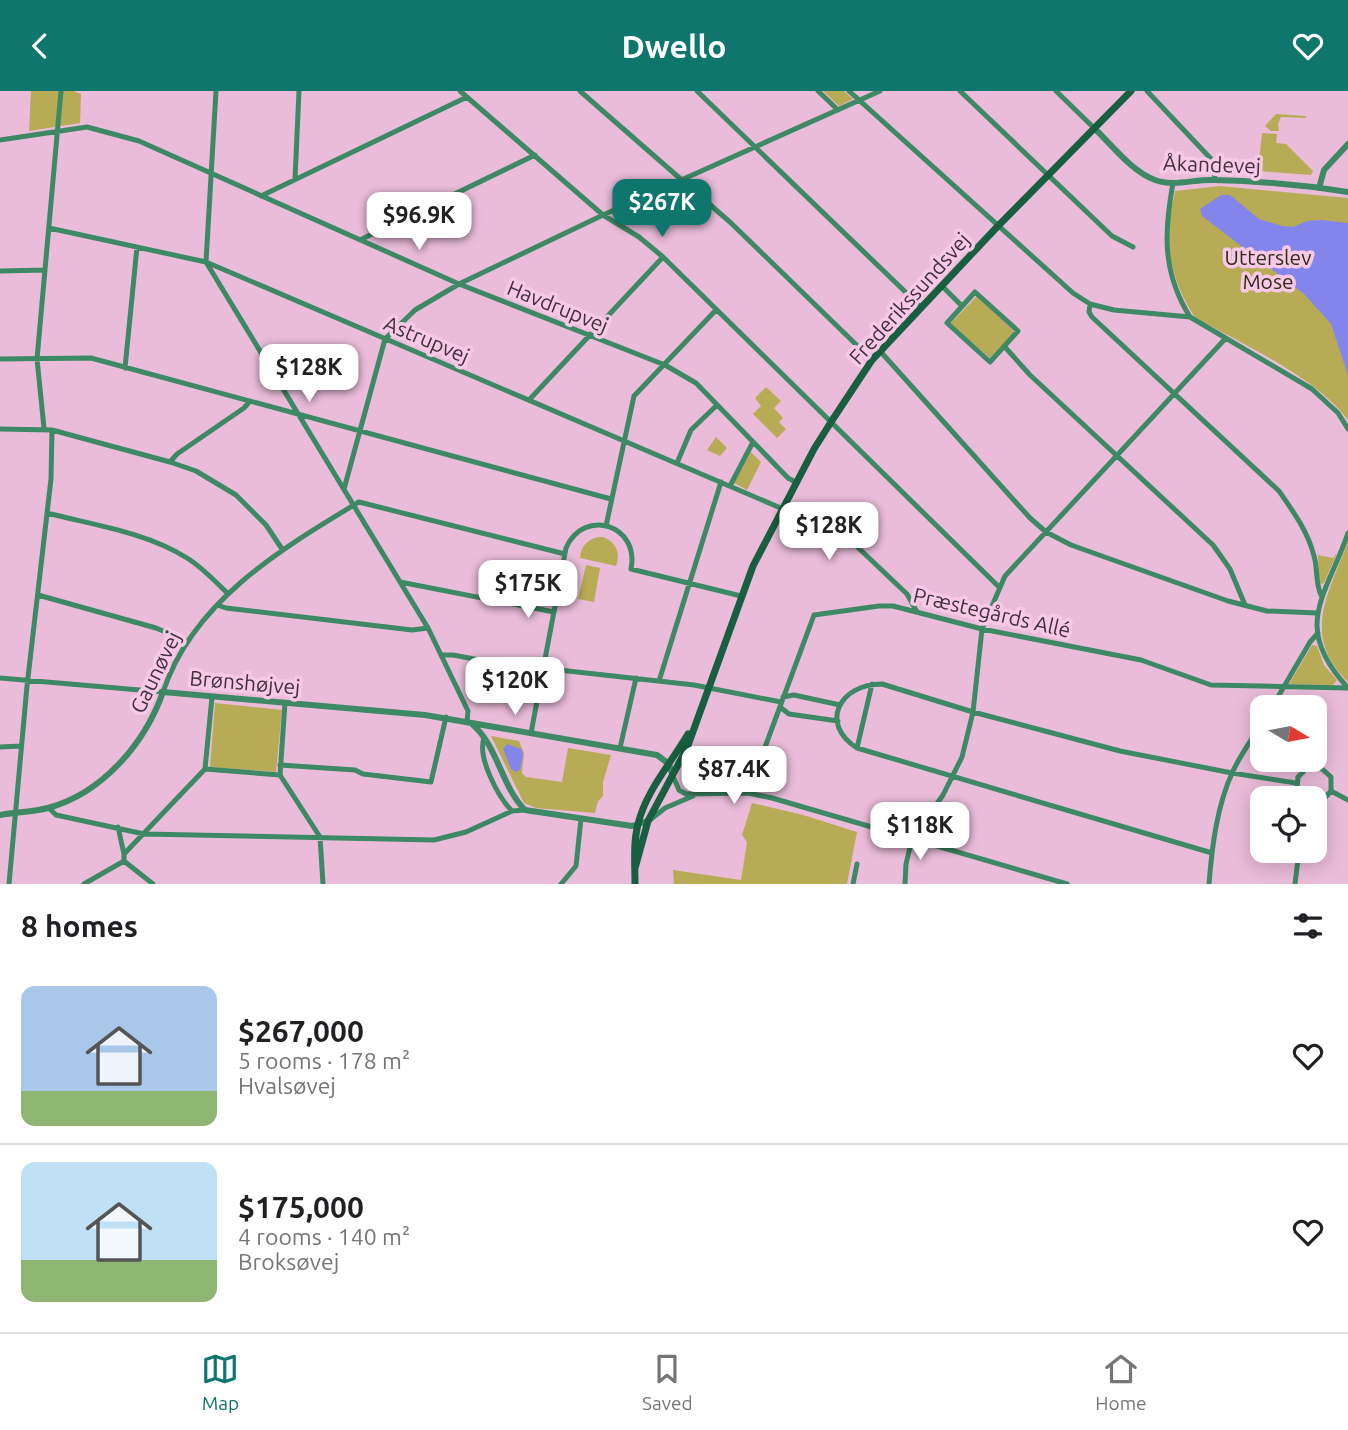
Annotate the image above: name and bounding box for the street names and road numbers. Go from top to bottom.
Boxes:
street label: Åkandevej [1163,150,1261,178]
street label: Frederikssundsvej [844,227,974,369]
street label: Havdrupvej [504,275,612,337]
street label: Astrupvej [381,310,473,368]
street label: Præstegårds Allé [911,582,1073,642]
street label: Gaunøvej [125,627,185,717]
street label: Brønshøjvej [189,665,301,699]

